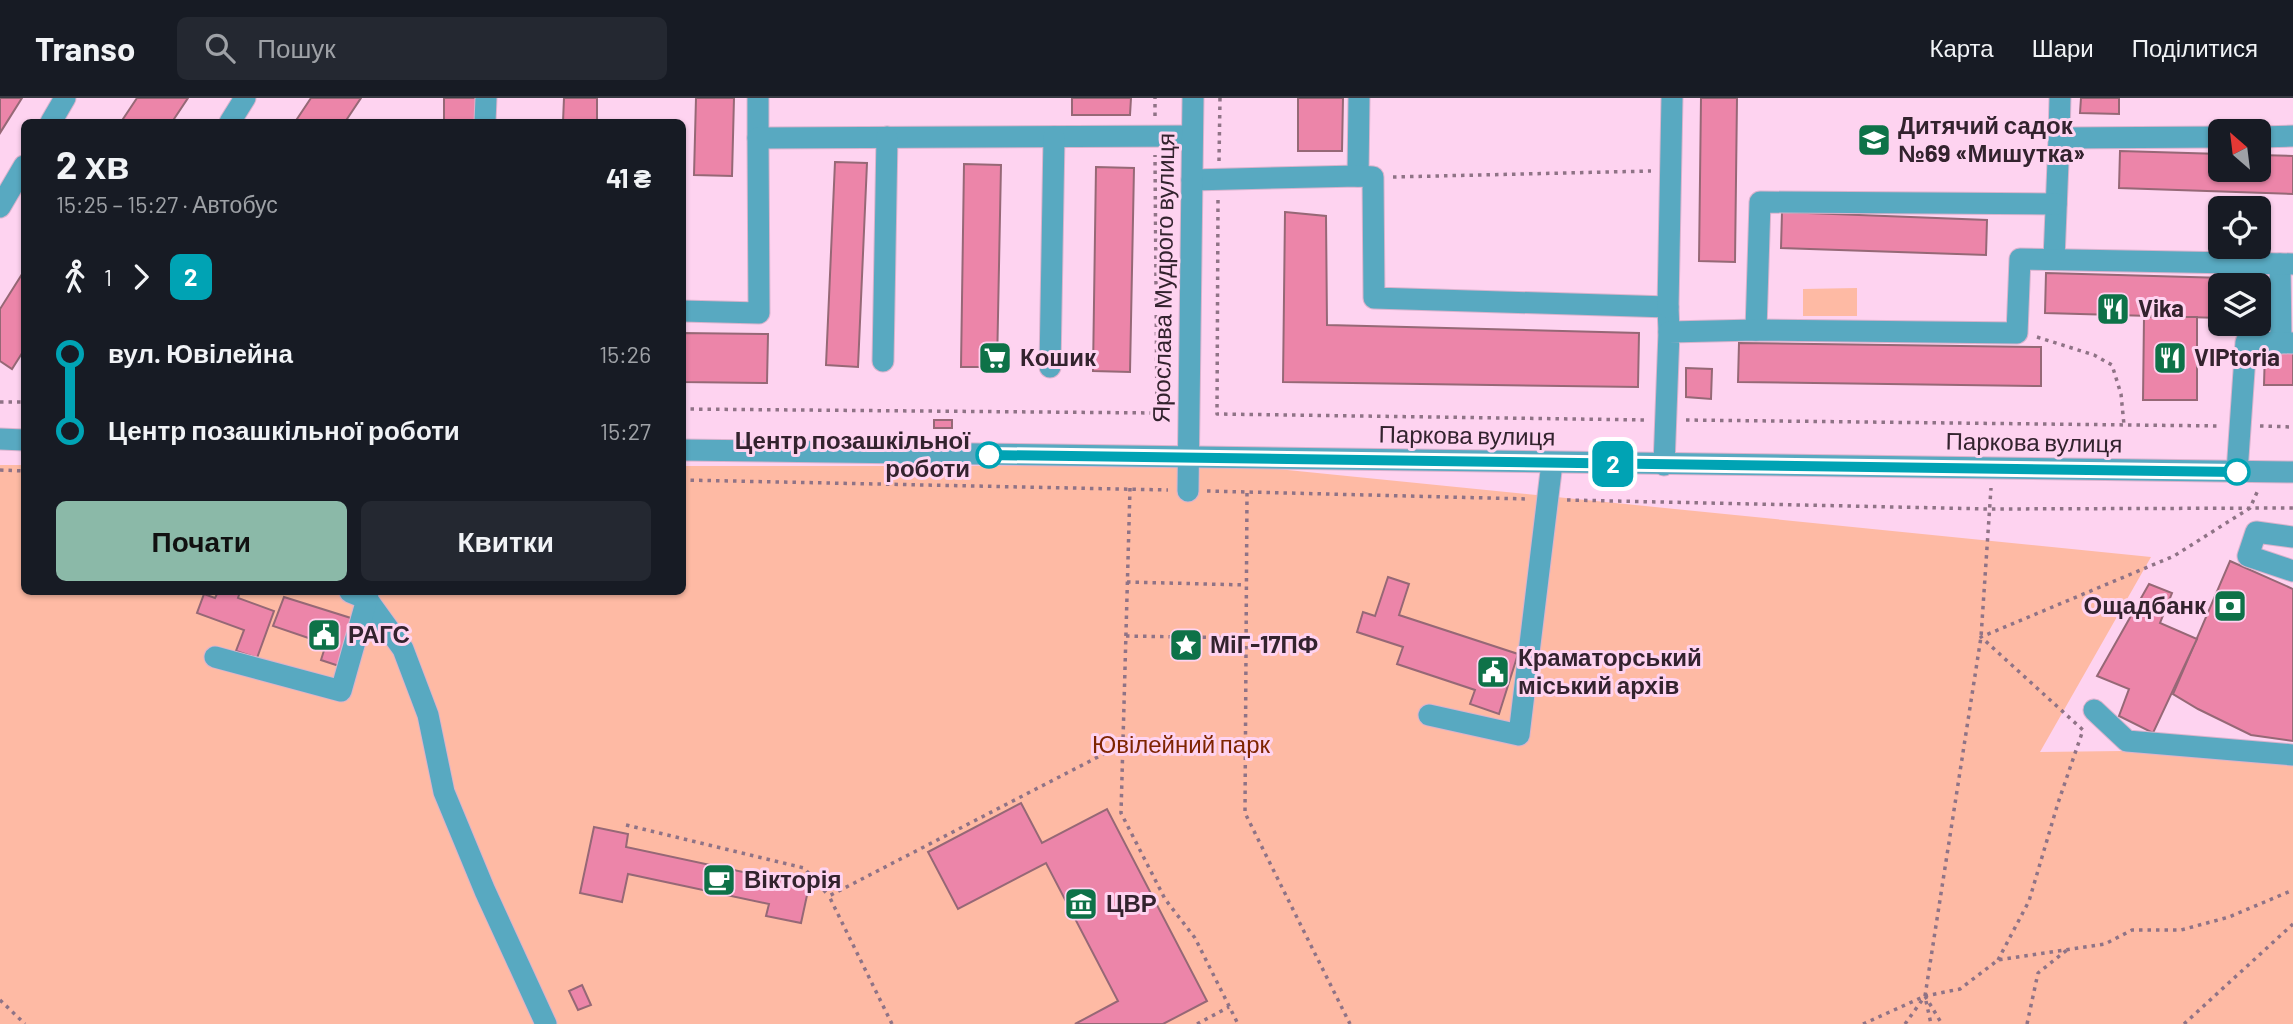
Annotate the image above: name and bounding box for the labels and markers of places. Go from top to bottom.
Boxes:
place label: Дитячий садок №69 «Мишутка» [1898,110,2085,167]
school or university icon: Дитячий садок №69 «Мишутка» [1855,121,1893,159]
restaurant icon: Vika [2094,290,2132,328]
place label: Vika [2138,293,2184,322]
supermarket icon: Кошик [976,339,1014,377]
restaurant icon: VIPtoria [2151,339,2189,377]
place label: Кошик [1020,342,1097,371]
place label: VIPtoria [2194,342,2280,371]
place label: Центр позашкільної роботи [735,425,971,482]
marker: Центр позашкільної роботи [976,442,1002,468]
unlabelled marker [2224,459,2250,485]
bank icon: Ощадбанк [2211,587,2249,625]
place label: Ощадбанк [2084,590,2207,619]
public building icon: РАГС [305,616,343,654]
place label: РАГС [348,619,410,648]
place icon: МіГ-17ПФ [1167,626,1205,664]
place label: МіГ-17ПФ [1210,629,1318,658]
place label: Краматорський міський архів [1518,642,1702,699]
public building icon: Краматорський міський архів [1474,653,1512,691]
cafe icon: Вікторія [700,861,738,899]
place label: Вікторія [744,864,841,893]
museum icon: ЦВР [1062,885,1100,923]
place label: ЦВР [1106,888,1157,917]

